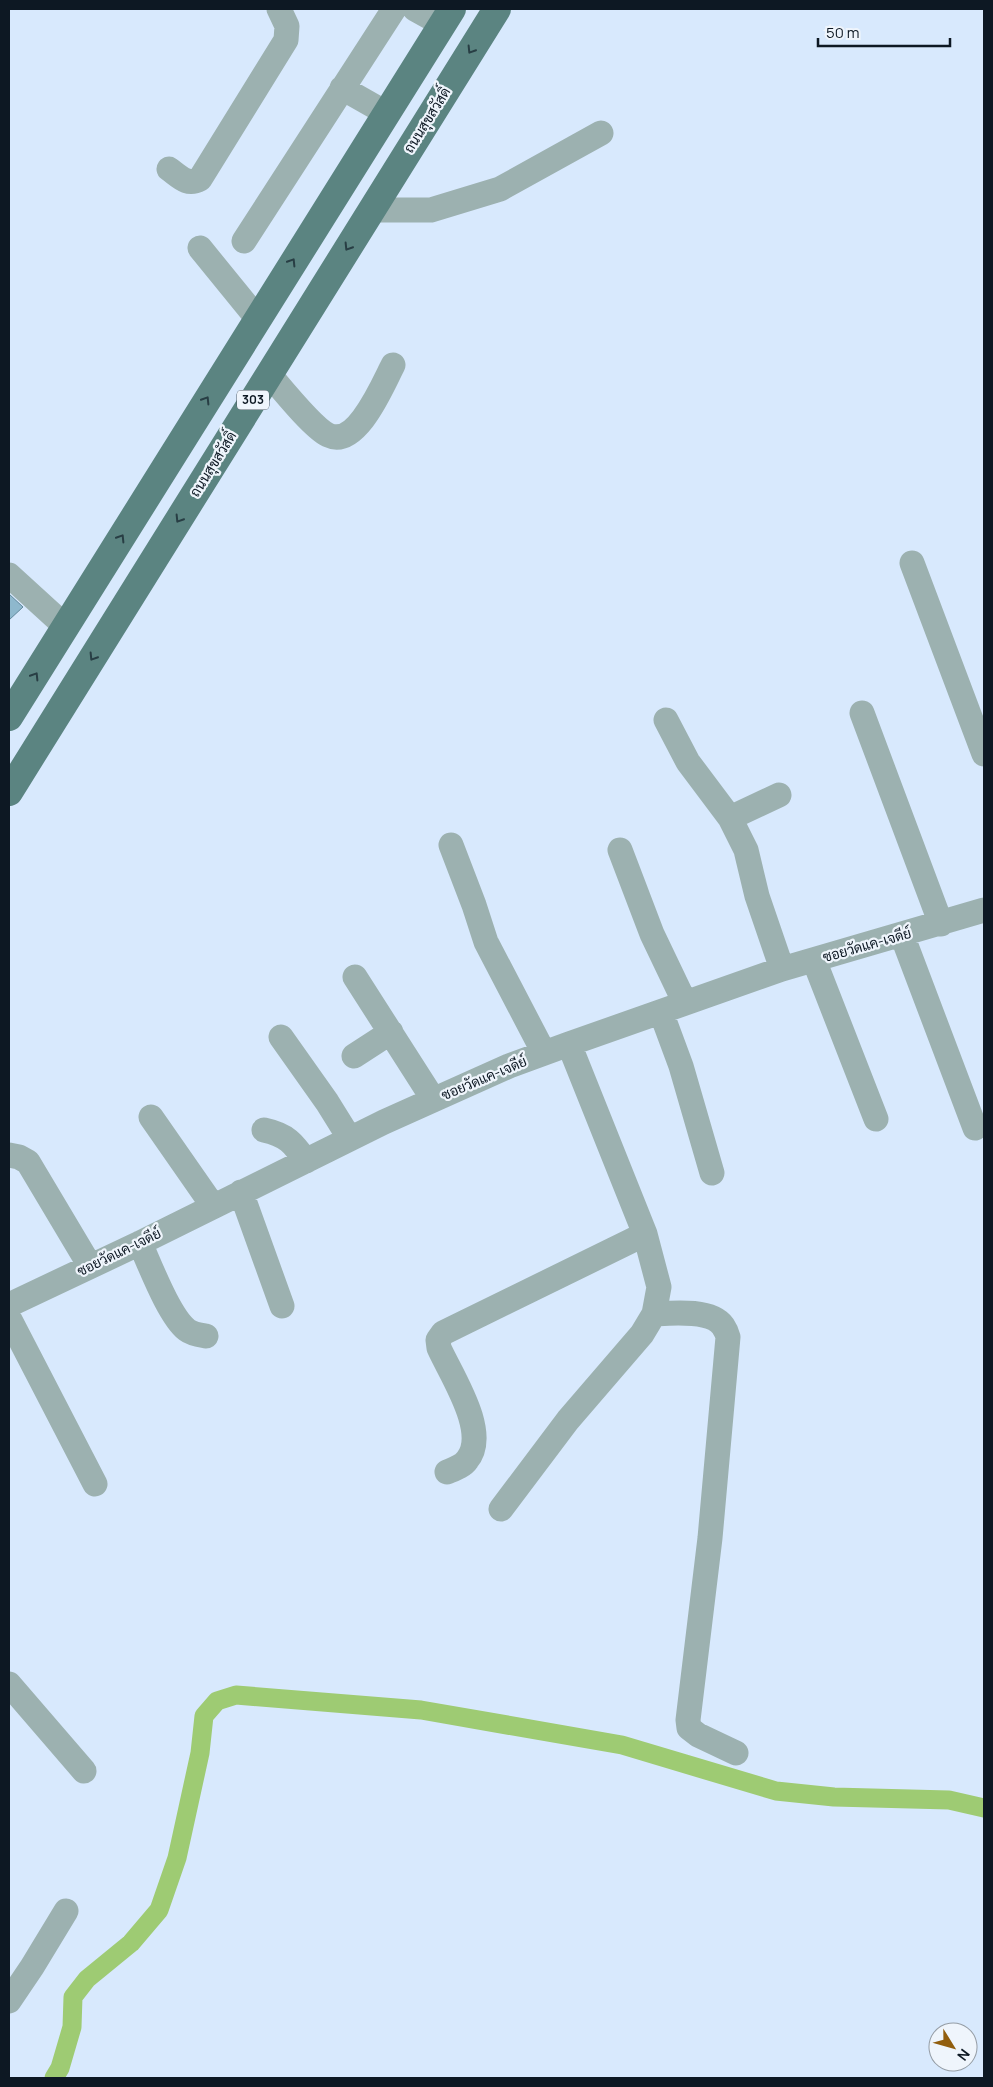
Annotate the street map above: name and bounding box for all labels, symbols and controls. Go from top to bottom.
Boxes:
scale bar [818,15,950,47]
text: 50 m [826,22,860,43]
one-way arrow [467,45,477,54]
street label: ถนนสุขสวัสดิ์ [397,82,455,157]
one-way arrow [344,242,354,251]
one-way arrow [286,259,296,268]
road number: 303 [237,390,269,410]
one-way arrow [200,396,209,406]
street label: ถนนสุขสวัสดิ์ [183,426,241,501]
one-way arrow [175,514,185,523]
one-way arrow [114,535,124,544]
one-way arrow [89,652,99,661]
one-way arrow [28,673,38,682]
street label: ซอยวัดแค-เจดีย์ [820,923,913,966]
street label: ซอยวัดแค-เจดีย์ [438,1051,529,1104]
street label: ซอยวัดแค-เจดีย์ [74,1223,164,1280]
north arrow [928,2022,978,2072]
text: N [953,2045,974,2065]

